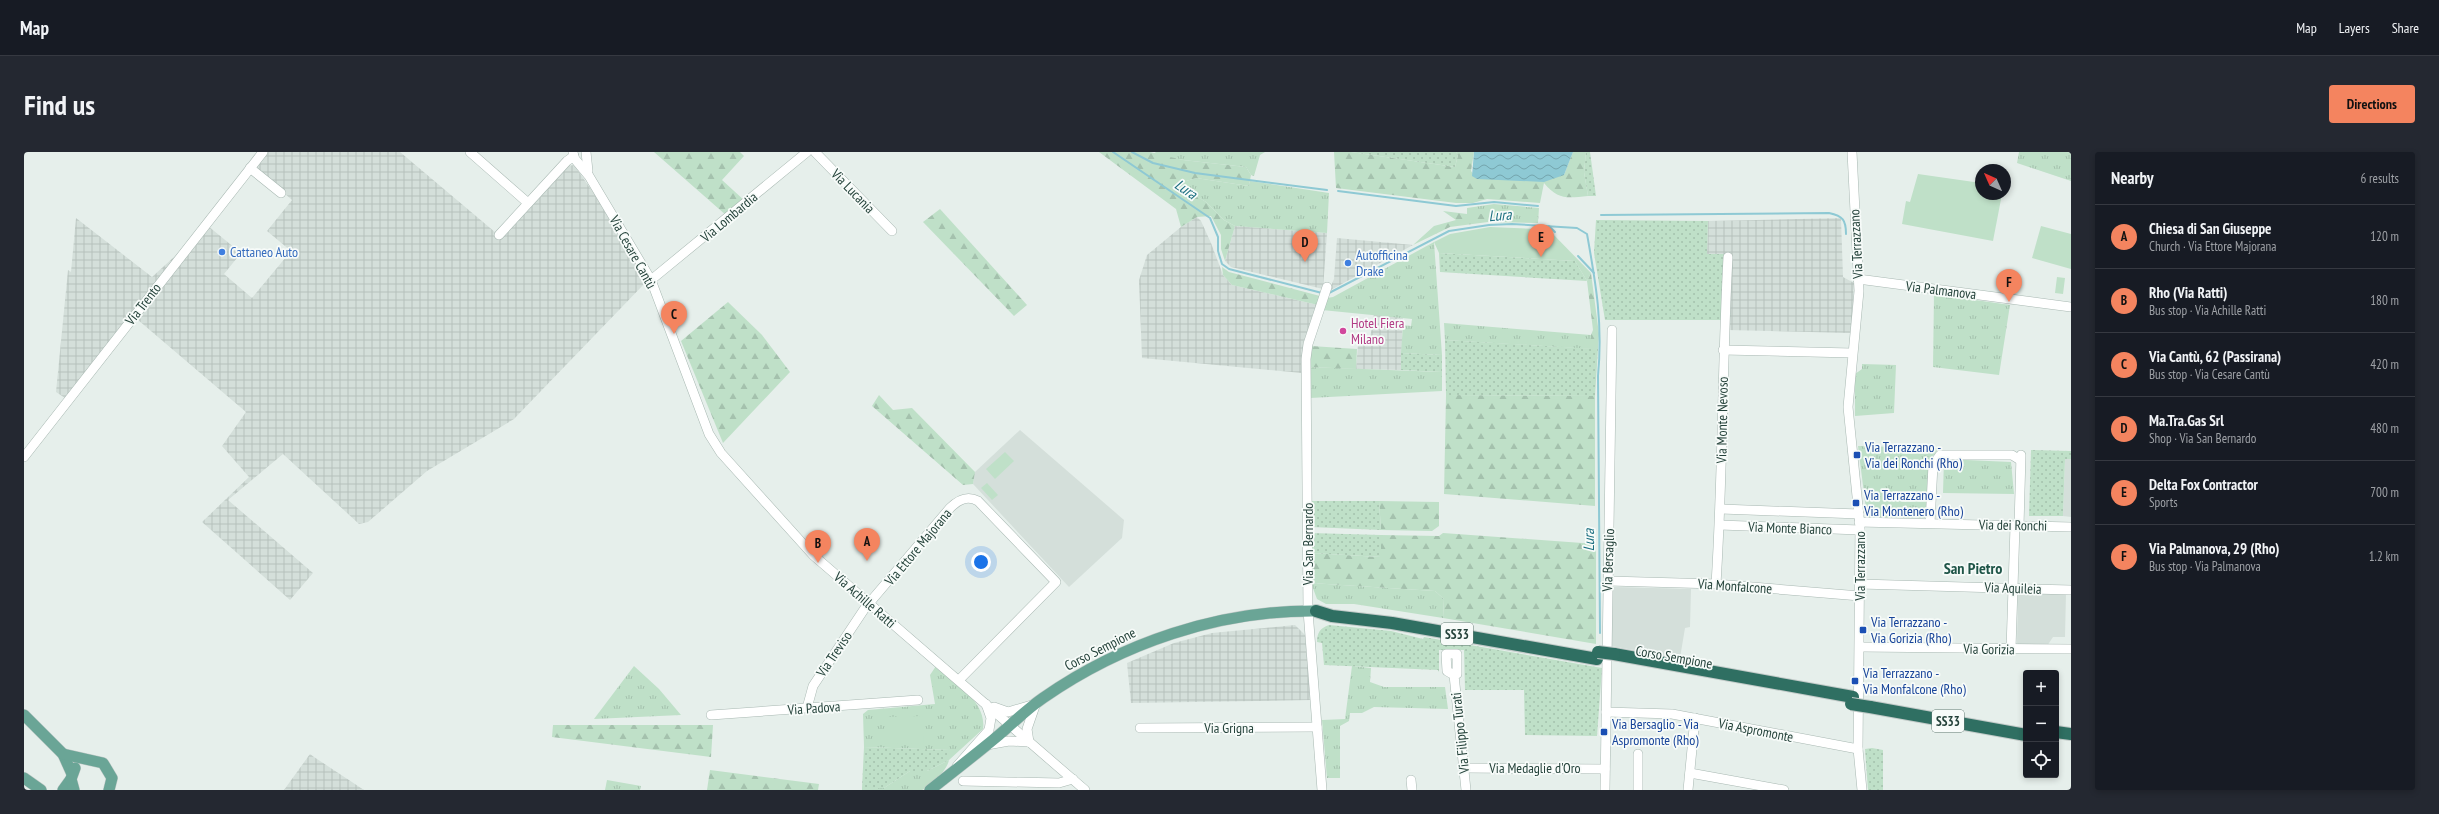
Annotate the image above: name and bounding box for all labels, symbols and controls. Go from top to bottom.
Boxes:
text: Map [20,16,49,40]
text: Map [2296,19,2317,37]
text: Layers [2339,19,2370,37]
text: Share [2392,19,2419,37]
button: Directions [2329,85,2415,123]
text: Find us [24,86,95,123]
street label: Via Lucania [827,164,879,217]
north arrow [1975,164,2011,200]
text: Nearby [2111,167,2154,189]
text: 6 results [2360,170,2399,187]
water label: Lura [1171,175,1202,204]
street label: Via Lombardia [696,188,761,247]
water label: Lura [1488,205,1513,225]
street label: Via Terrazzano [1845,209,1867,280]
street label: Via Cesare Cantù [605,211,660,292]
text: Chiesa di San Giuseppe [2149,219,2272,238]
pin: E [1528,224,1554,257]
text: A [2121,228,2127,245]
text: 120 m [2370,228,2399,245]
pin: D [1292,229,1318,262]
text: Church · Via Ettore Majorana [2149,238,2276,255]
place label: Cattaneo Auto [230,243,298,261]
place label: Autofficina Drake [1356,246,1408,280]
marker: Cattaneo Auto [217,247,227,257]
marker: Autofficina Drake [1343,258,1353,268]
pin: F [1996,269,2022,302]
street label: Via Palmanova [1904,277,1977,303]
street label: Via Trento [120,279,165,329]
text: Rho (Via Ratti) [2149,283,2227,302]
text: B [2121,292,2127,309]
text: 180 m [2370,292,2399,309]
pin: C [661,301,687,334]
text: Bus stop · Via Achille Ratti [2149,302,2266,319]
place label: Hotel Fiera Milano [1351,314,1404,348]
marker: Hotel Fiera Milano [1338,326,1348,336]
text: Via Cantù, 62 (Passirana) [2149,347,2281,366]
text: C [2121,356,2127,373]
text: 420 m [2370,356,2399,373]
text: Bus stop · Via Cesare Cantù [2149,366,2270,383]
street label: Via Monte Nevoso [1712,376,1732,465]
text: Ma.Tra.Gas Srl [2149,411,2224,430]
text: D [2121,420,2127,437]
text: 480 m [2370,420,2399,437]
text: Shop · Via San Bernardo [2149,430,2256,447]
place label: Via Terrazzano - Via dei Ronchi (Rho) [1864,438,1963,472]
marker: Via Terrazzano - Via dei Ronchi (Rho) [1852,450,1862,460]
text: Delta Fox Contractor [2149,475,2258,494]
text: E [2121,484,2127,501]
text: 700 m [2370,484,2399,501]
place label: Via Terrazzano - Via Montenero (Rho) [1863,486,1964,520]
text: Sports [2149,494,2178,511]
marker: Via Terrazzano - Via Montenero (Rho) [1851,498,1861,508]
street label: Via San Bernardo [1299,503,1317,586]
street label: Via Ettore Majorana [880,505,955,590]
street label: Via dei Ronchi [1978,515,2047,535]
street label: Via Monte Bianco [1747,518,1832,538]
pin: A [854,528,880,561]
water label: Lura [1579,528,1598,551]
street label: Via Bersaglio [1598,528,1618,593]
pin: B [805,530,831,563]
street label: Via Terrazzano [1851,531,1869,602]
text: Via Palmanova, 29 (Rho) [2149,539,2279,558]
text: F [2121,548,2127,565]
text: 1.2 km [2369,548,2399,565]
your location [971,552,991,572]
district label: San Pietro [1944,558,2002,578]
text: Bus stop · Via Palmanova [2149,558,2261,575]
street label: Via Achille Ratti [829,567,900,632]
street label: Via Monfalcone [1696,574,1773,598]
street label: Via Aquileia [1983,578,2042,598]
place label: Via Terrazzano - Via Gorizia (Rho) [1870,613,1952,647]
street label: Corso Sempione [1061,623,1139,675]
road number: SS33 [1441,623,1473,645]
marker: Via Terrazzano - Via Gorizia (Rho) [1858,625,1868,635]
street label: Via Treviso [812,628,856,681]
street label: Via Gorizia [1962,640,2015,658]
street label: Corso Sempione [1634,641,1714,673]
place label: Via Terrazzano - Via Monfalcone (Rho) [1862,664,1967,698]
map controls [2023,670,2059,778]
button: + [2023,670,2059,706]
marker: Via Terrazzano - Via Monfalcone (Rho) [1850,676,1860,686]
street label: Via Filippo Turati [1447,692,1473,775]
street label: Via Padova [786,697,841,719]
button: − [2023,706,2059,742]
road number: SS33 [1932,710,1964,732]
street label: Via Aspromonte [1716,714,1795,746]
place label: Via Bersaglio - Via Aspromonte (Rho) [1611,715,1699,749]
street label: Via Grigna [1203,719,1254,737]
marker: Via Bersaglio - Via Aspromonte (Rho) [1599,727,1609,737]
button: locate [2023,742,2059,778]
street label: Via Medaglie d'Oro [1488,759,1581,777]

